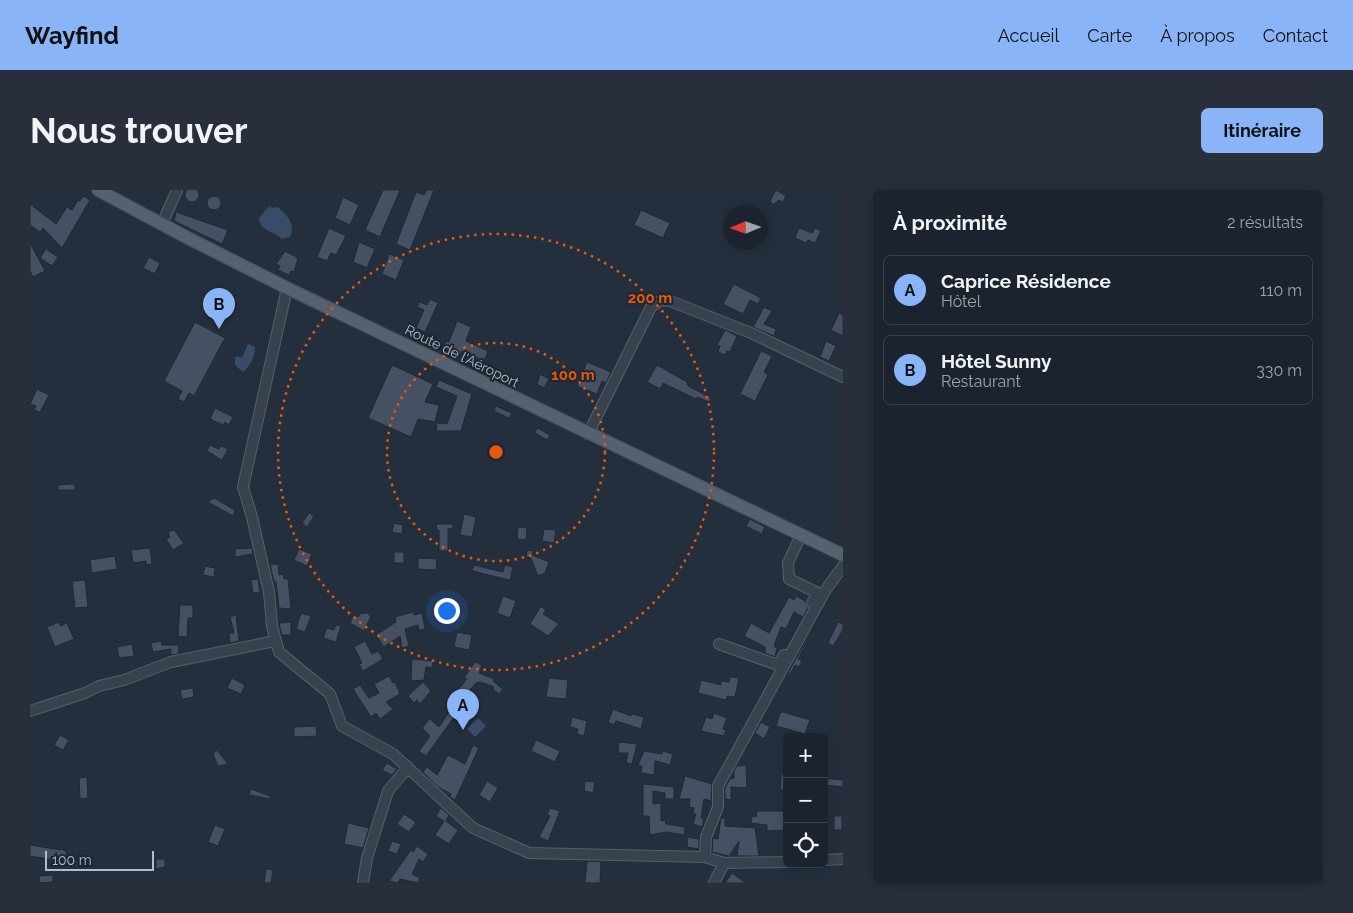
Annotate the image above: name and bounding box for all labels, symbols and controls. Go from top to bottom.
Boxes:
text: Wayfind [25,21,119,50]
text: Accueil [998,25,1059,46]
text: Carte [1087,25,1132,46]
text: À propos [1160,25,1235,46]
text: Contact [1263,25,1328,46]
button: Itinéraire [1201,108,1323,153]
text: Nous trouver [30,110,248,151]
north arrow [723,205,768,250]
text: À proximité [893,210,1007,235]
text: 2 résultats [1227,213,1303,232]
text: Caprice Résidence [941,270,1111,292]
text: A [905,281,915,300]
text: 110 m [1260,281,1302,300]
pin: B [203,288,235,329]
text: 200 m [628,289,672,307]
text: Hôtel [941,292,981,311]
street label: Route de l'Aéroport [402,321,522,391]
text: Hôtel Sunny [941,350,1052,372]
text: B [905,361,915,380]
text: 330 m [1256,361,1302,380]
text: 100 m [551,366,595,384]
text: Restaurant [941,372,1021,391]
centre of rings [487,443,505,461]
your location [434,598,460,624]
pin: A [447,689,479,730]
map controls [783,733,828,868]
button: + [783,733,828,778]
button: − [783,778,828,823]
button: locate [783,823,828,868]
scale bar [45,848,154,871]
text: 100 m [52,852,92,868]

